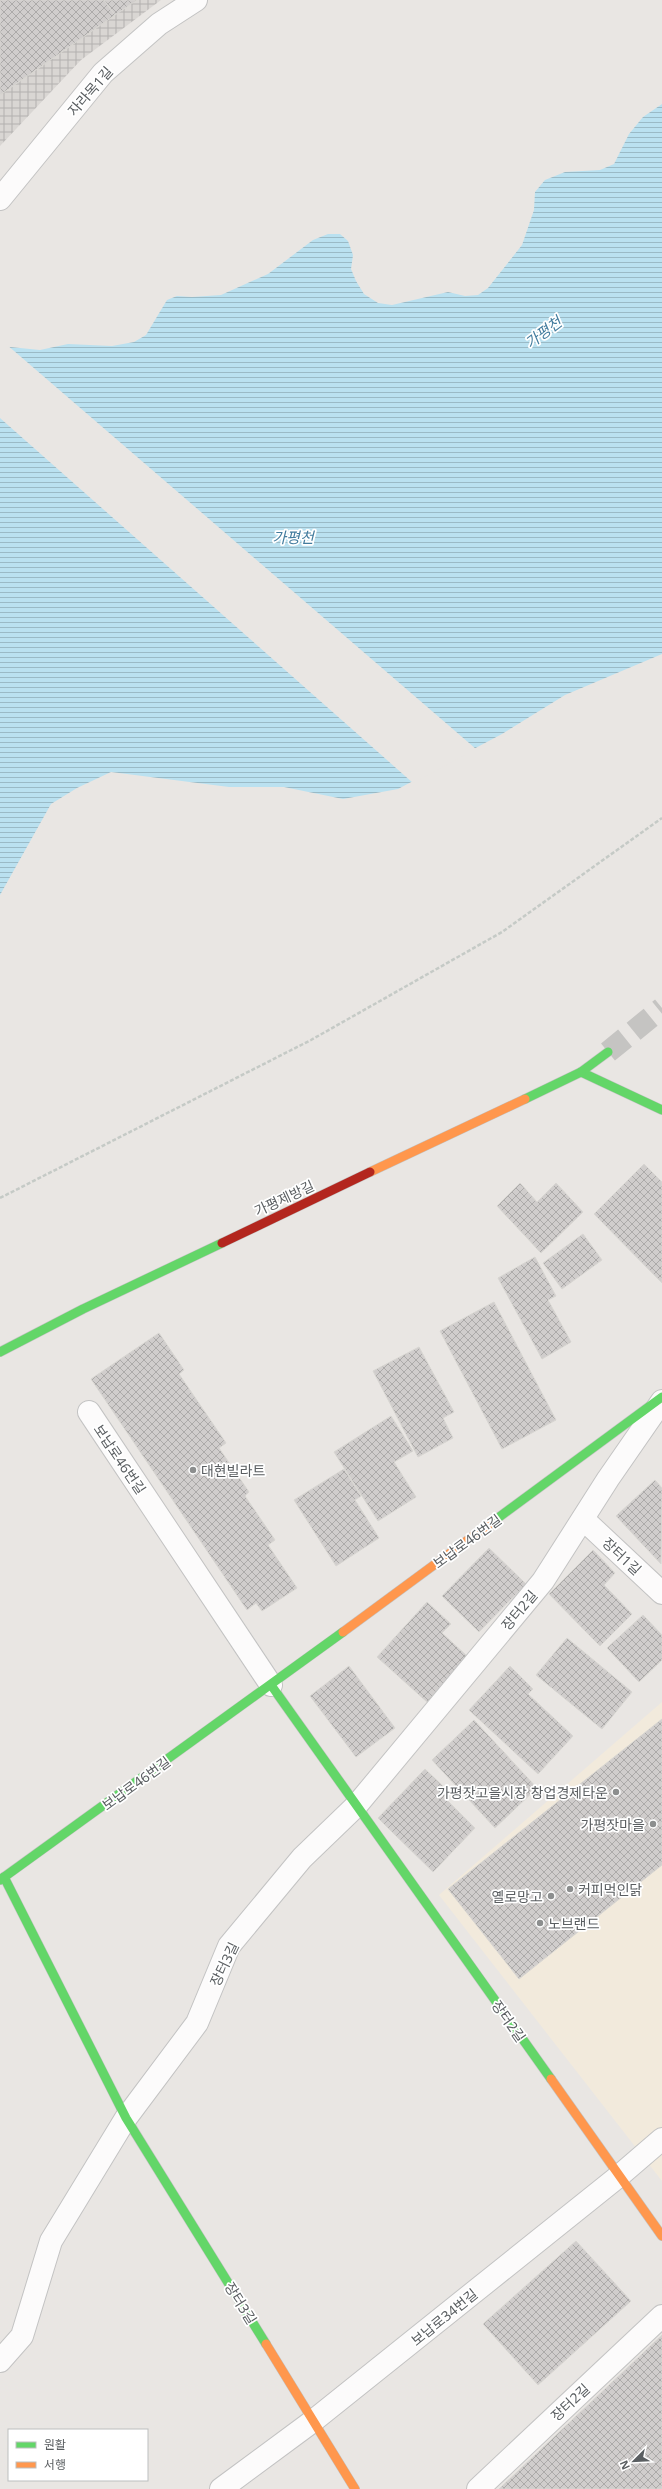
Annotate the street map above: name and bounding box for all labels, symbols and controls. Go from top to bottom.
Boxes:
street label: 자라목1길 [63,62,117,120]
water label: 가평천 [520,310,567,352]
water label: 가평천 [272,527,316,547]
street label: 가평제방길 [251,1176,317,1220]
street label: 보납로46번길 [90,1420,150,1498]
place label: 대현빌라트 [201,1461,266,1480]
marker: 대현빌라트 [188,1465,198,1475]
street label: 보납로46번길 [429,1510,505,1572]
street label: 장터1길 [598,1533,646,1579]
street label: 장터2길 [497,1586,541,1634]
street label: 보납로46번길 [98,1752,174,1814]
place label: 가평잣고을시장 창업경제타운 [437,1783,608,1802]
marker: 가평잣고을시장 창업경제타운 [611,1787,621,1797]
place label: 가평잣마을 [581,1815,645,1834]
marker: 가평잣마을 [648,1819,658,1829]
place label: 커피먹인닭 [578,1880,643,1899]
marker: 커피먹인닭 [565,1884,575,1894]
place label: 옐로망고 [491,1887,543,1906]
marker: 옐로망고 [546,1891,556,1901]
place label: 노브랜드 [548,1914,600,1933]
marker: 노브랜드 [535,1918,545,1928]
street label: 장터3길 [205,1939,243,1989]
street label: 장터2길 [488,1996,530,2046]
street label: 장터3길 [221,2278,261,2328]
street label: 보납로34번길 [407,2284,481,2350]
street label: 장터2길 [546,2379,594,2425]
legend [8,2429,148,2481]
text: 원활 [44,2436,66,2453]
north arrow [614,2441,654,2481]
text: 서행 [44,2456,66,2473]
text: N [616,2458,633,2472]

